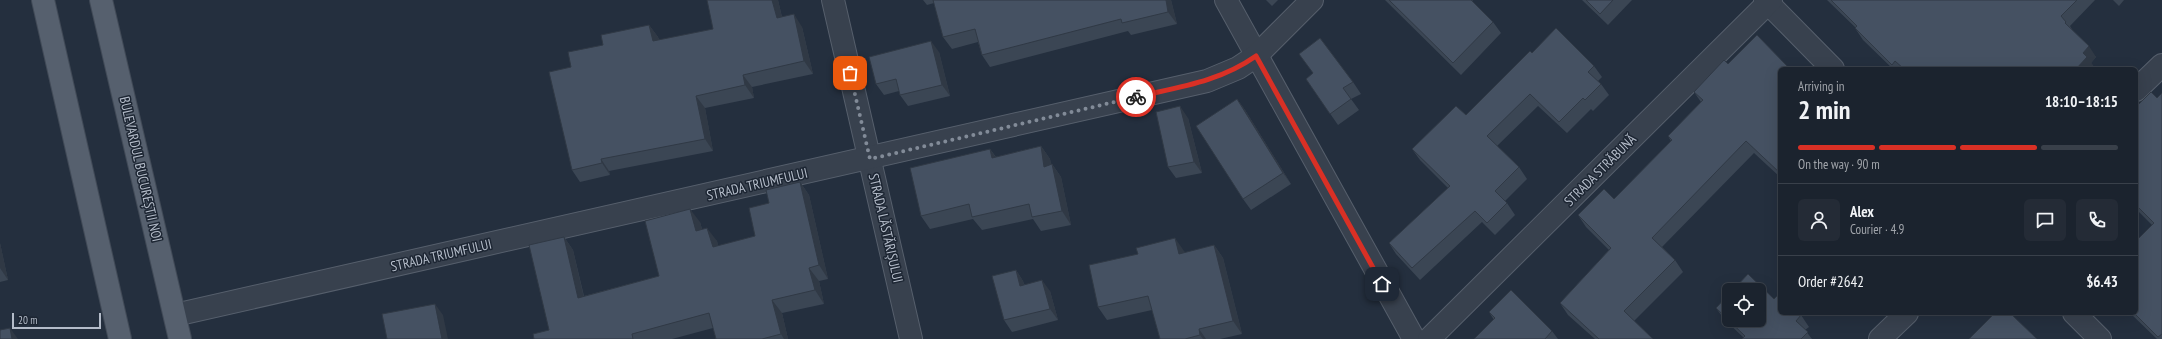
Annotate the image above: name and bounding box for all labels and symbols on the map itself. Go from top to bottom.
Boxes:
pin [833,56,867,90]
courier [1116,77,1156,117]
street label: BULEVARDUL BUCUREȘTII NOI [116,95,166,243]
street label: STRADA STRĂBUNĂ [1560,130,1640,210]
street label: STRADA TRIUMFULUI [705,164,809,204]
street label: STRADA LĂSTĂRIȘULUI [865,172,907,284]
street label: STRADA TRIUMFULUI [389,235,493,275]
pin [1365,267,1399,301]
scale bar [12,311,101,330]

